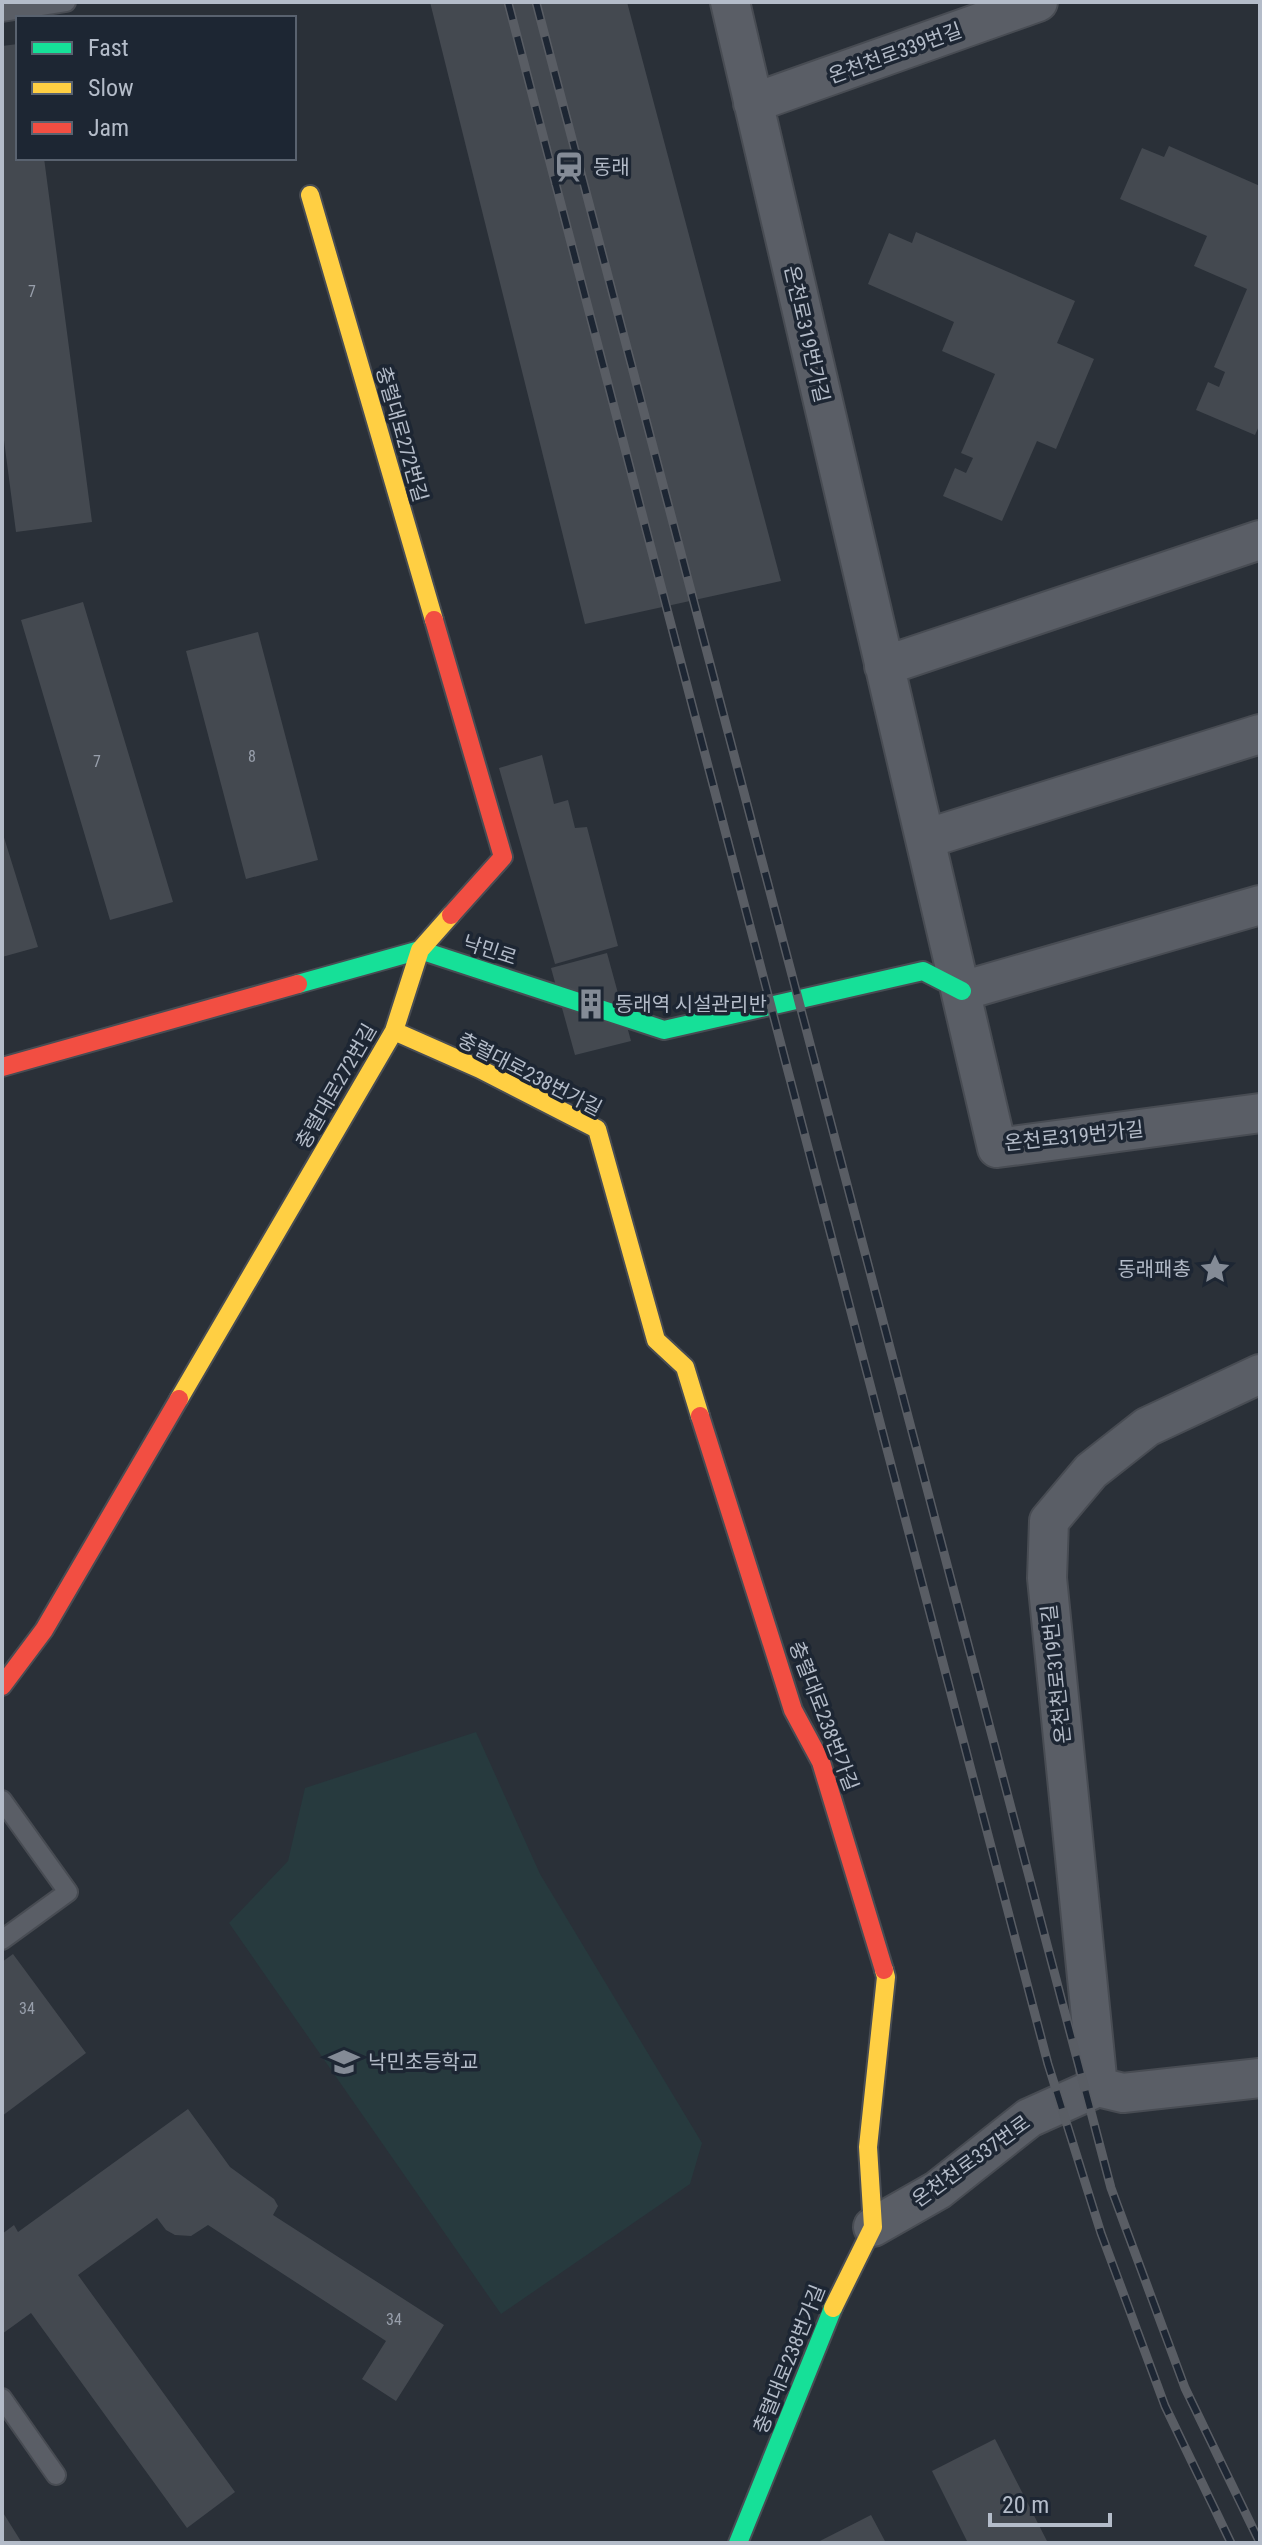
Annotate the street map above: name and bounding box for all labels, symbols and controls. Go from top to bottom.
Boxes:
legend [16,16,296,160]
street label: 온천천로339번길 [825,18,965,88]
text: Fast [88,34,129,62]
text: Slow [88,74,134,102]
text: Jam [88,114,129,142]
station icon: 동래 [552,150,586,184]
place label: 동래 [593,155,630,179]
street label: 온천로319번가길 [780,263,834,405]
house number: 7 [28,282,36,301]
street label: 충렬대로272번길 [371,363,433,505]
house number: 8 [248,747,256,766]
house number: 7 [93,752,101,771]
street label: 낙민로 [460,930,520,970]
building icon: 동래역 시설관리반 [574,987,608,1021]
place label: 동래역 시설관리반 [615,992,767,1016]
street label: 충렬대로272번길 [291,1019,381,1153]
street label: 충렬대로238번가길 [454,1027,606,1121]
street label: 온천로319번가길 [1003,1117,1145,1155]
place icon: 동래패총 [1198,1252,1232,1286]
place label: 동래패총 [1117,1257,1191,1281]
street label: 온천천로319번길 [1037,1603,1075,1745]
street label: 충렬대로238번가길 [784,1638,864,1794]
house number: 34 [19,1999,35,2018]
school or university icon: 낙민초등학교 [327,2045,361,2079]
place label: 낙민초등학교 [368,2050,478,2074]
street label: 온천천로337번로 [907,2110,1035,2212]
street label: 충렬대로238번가길 [748,2281,830,2437]
house number: 34 [386,2310,402,2329]
scale bar [990,2477,1110,2527]
text: 20 m [1002,2491,1049,2519]

